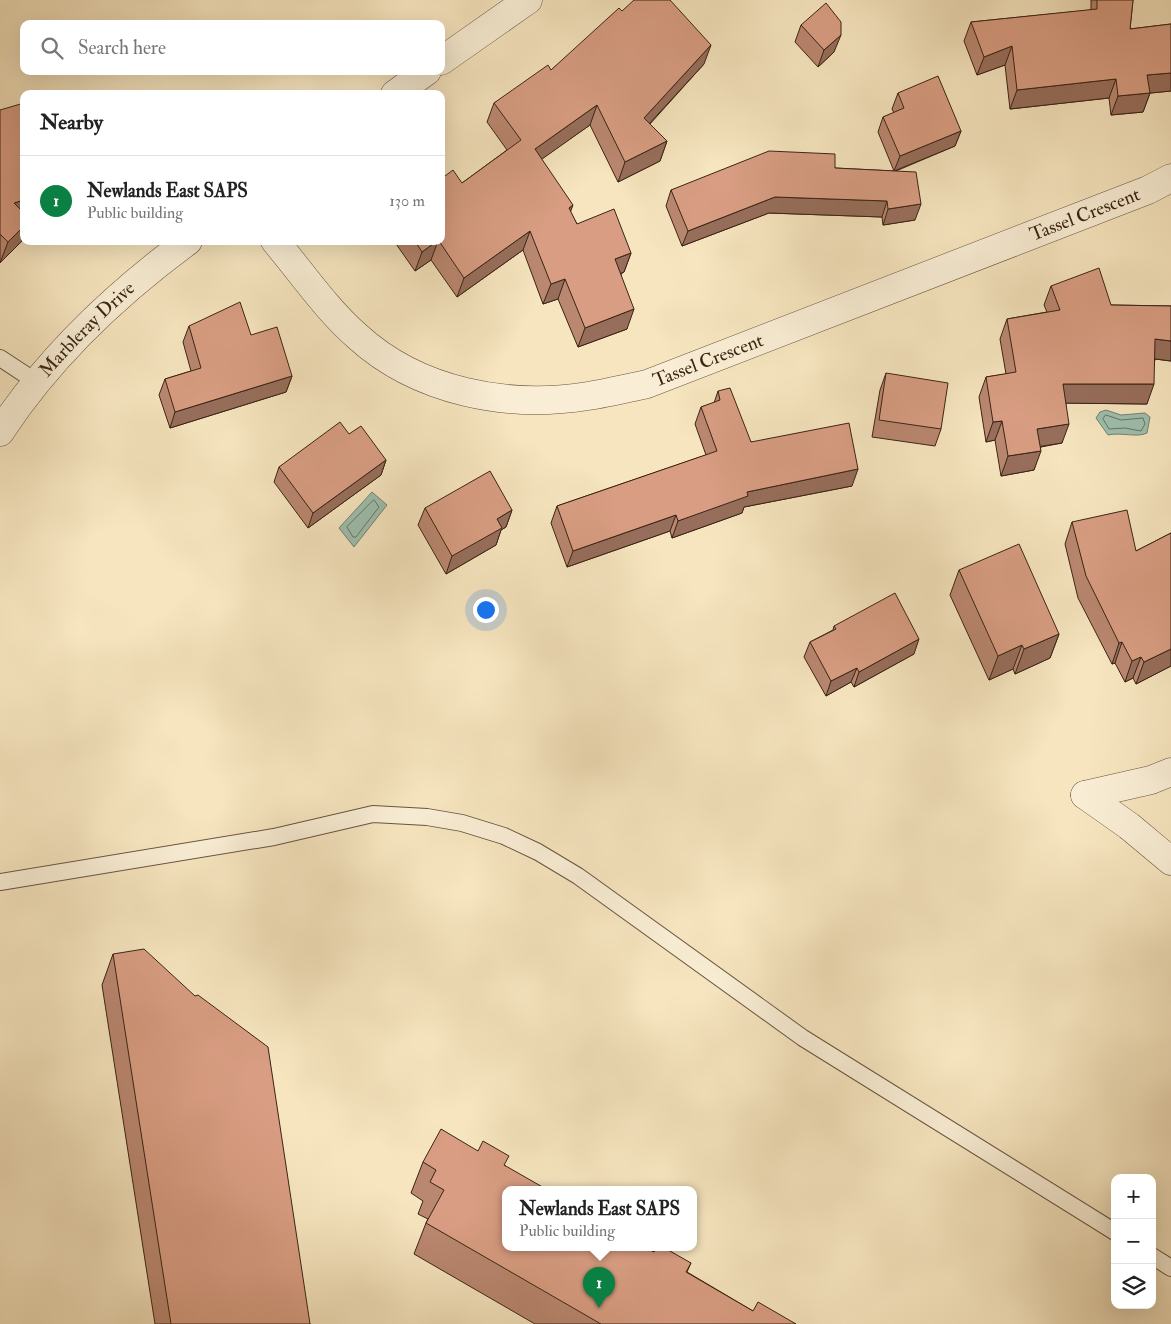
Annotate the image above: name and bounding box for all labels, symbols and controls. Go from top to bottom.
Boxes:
search box [20,20,445,75]
icon: search [38,34,66,62]
text: Search here [78,36,166,60]
text: Nearby [40,109,103,136]
text: Newlands East SAPS [87,179,248,203]
street label: Tassel Crescent [1026,182,1143,247]
text: 1 [53,191,59,211]
text: 130 m [389,191,425,211]
text: Public building [87,203,183,223]
street label: Marbleray Drive [34,276,140,382]
street label: Tassel Crescent [649,328,767,393]
your location [473,597,499,623]
map controls [1111,1174,1156,1309]
button: + [1111,1174,1156,1219]
popup [502,1186,697,1251]
text: Newlands East SAPS [519,1197,680,1221]
button: − [1111,1219,1156,1264]
text: Public building [519,1221,615,1241]
button: layers [1111,1264,1156,1309]
pin: 1 [583,1267,615,1308]

